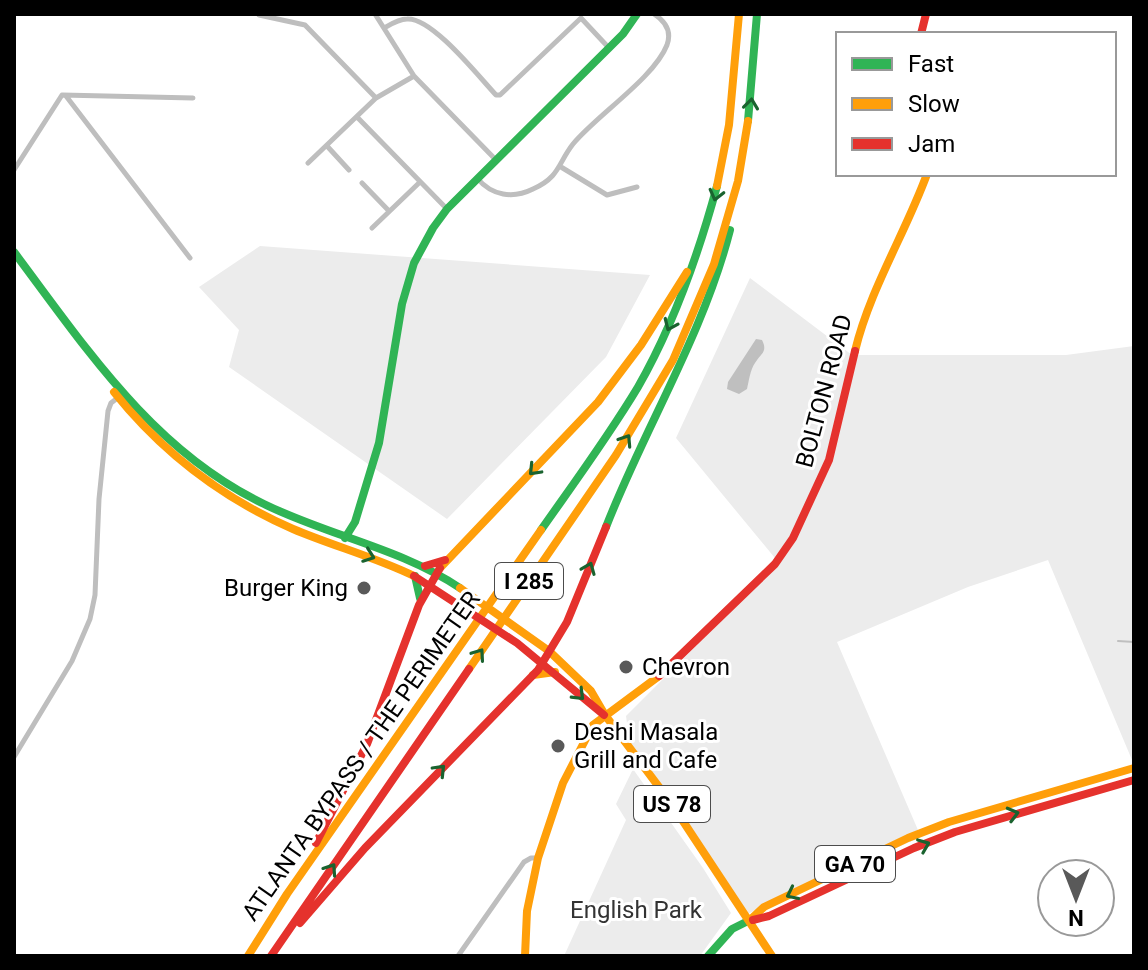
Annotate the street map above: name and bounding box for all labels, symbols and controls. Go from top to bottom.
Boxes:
legend [836,32,1116,176]
text: Fast [908,50,954,78]
text: Slow [908,90,960,118]
one-way arrow [742,97,759,110]
text: Jam [908,130,955,158]
one-way arrow [708,188,725,202]
street label: BOLTON ROAD [790,311,858,471]
one-way arrow [664,316,680,331]
one-way arrow [616,434,631,449]
one-way arrow [529,460,543,475]
one-way arrow [361,546,375,563]
one-way arrow [579,562,596,576]
road number: I 285 [495,563,563,599]
place label: Burger King [224,574,348,602]
marker: Burger King [355,579,373,597]
street label: ATLANTA BYPASS / THE PERIMETER [236,586,486,926]
one-way arrow [469,649,484,663]
place label: Chevron [642,653,730,681]
marker: Chevron [617,658,635,676]
one-way arrow [570,686,584,700]
place label: Deshi Masala Grill and Cafe [574,718,718,774]
marker: Deshi Masala Grill and Cafe [549,737,567,755]
one-way arrow [431,765,445,779]
road number: US 78 [634,786,710,822]
one-way arrow [1006,807,1020,823]
one-way arrow [916,838,930,854]
road number: GA 70 [815,846,895,882]
north arrow [1036,858,1116,938]
one-way arrow [321,863,336,877]
one-way arrow [785,884,800,900]
park label: English Park [570,896,703,924]
text: N [1068,905,1084,930]

